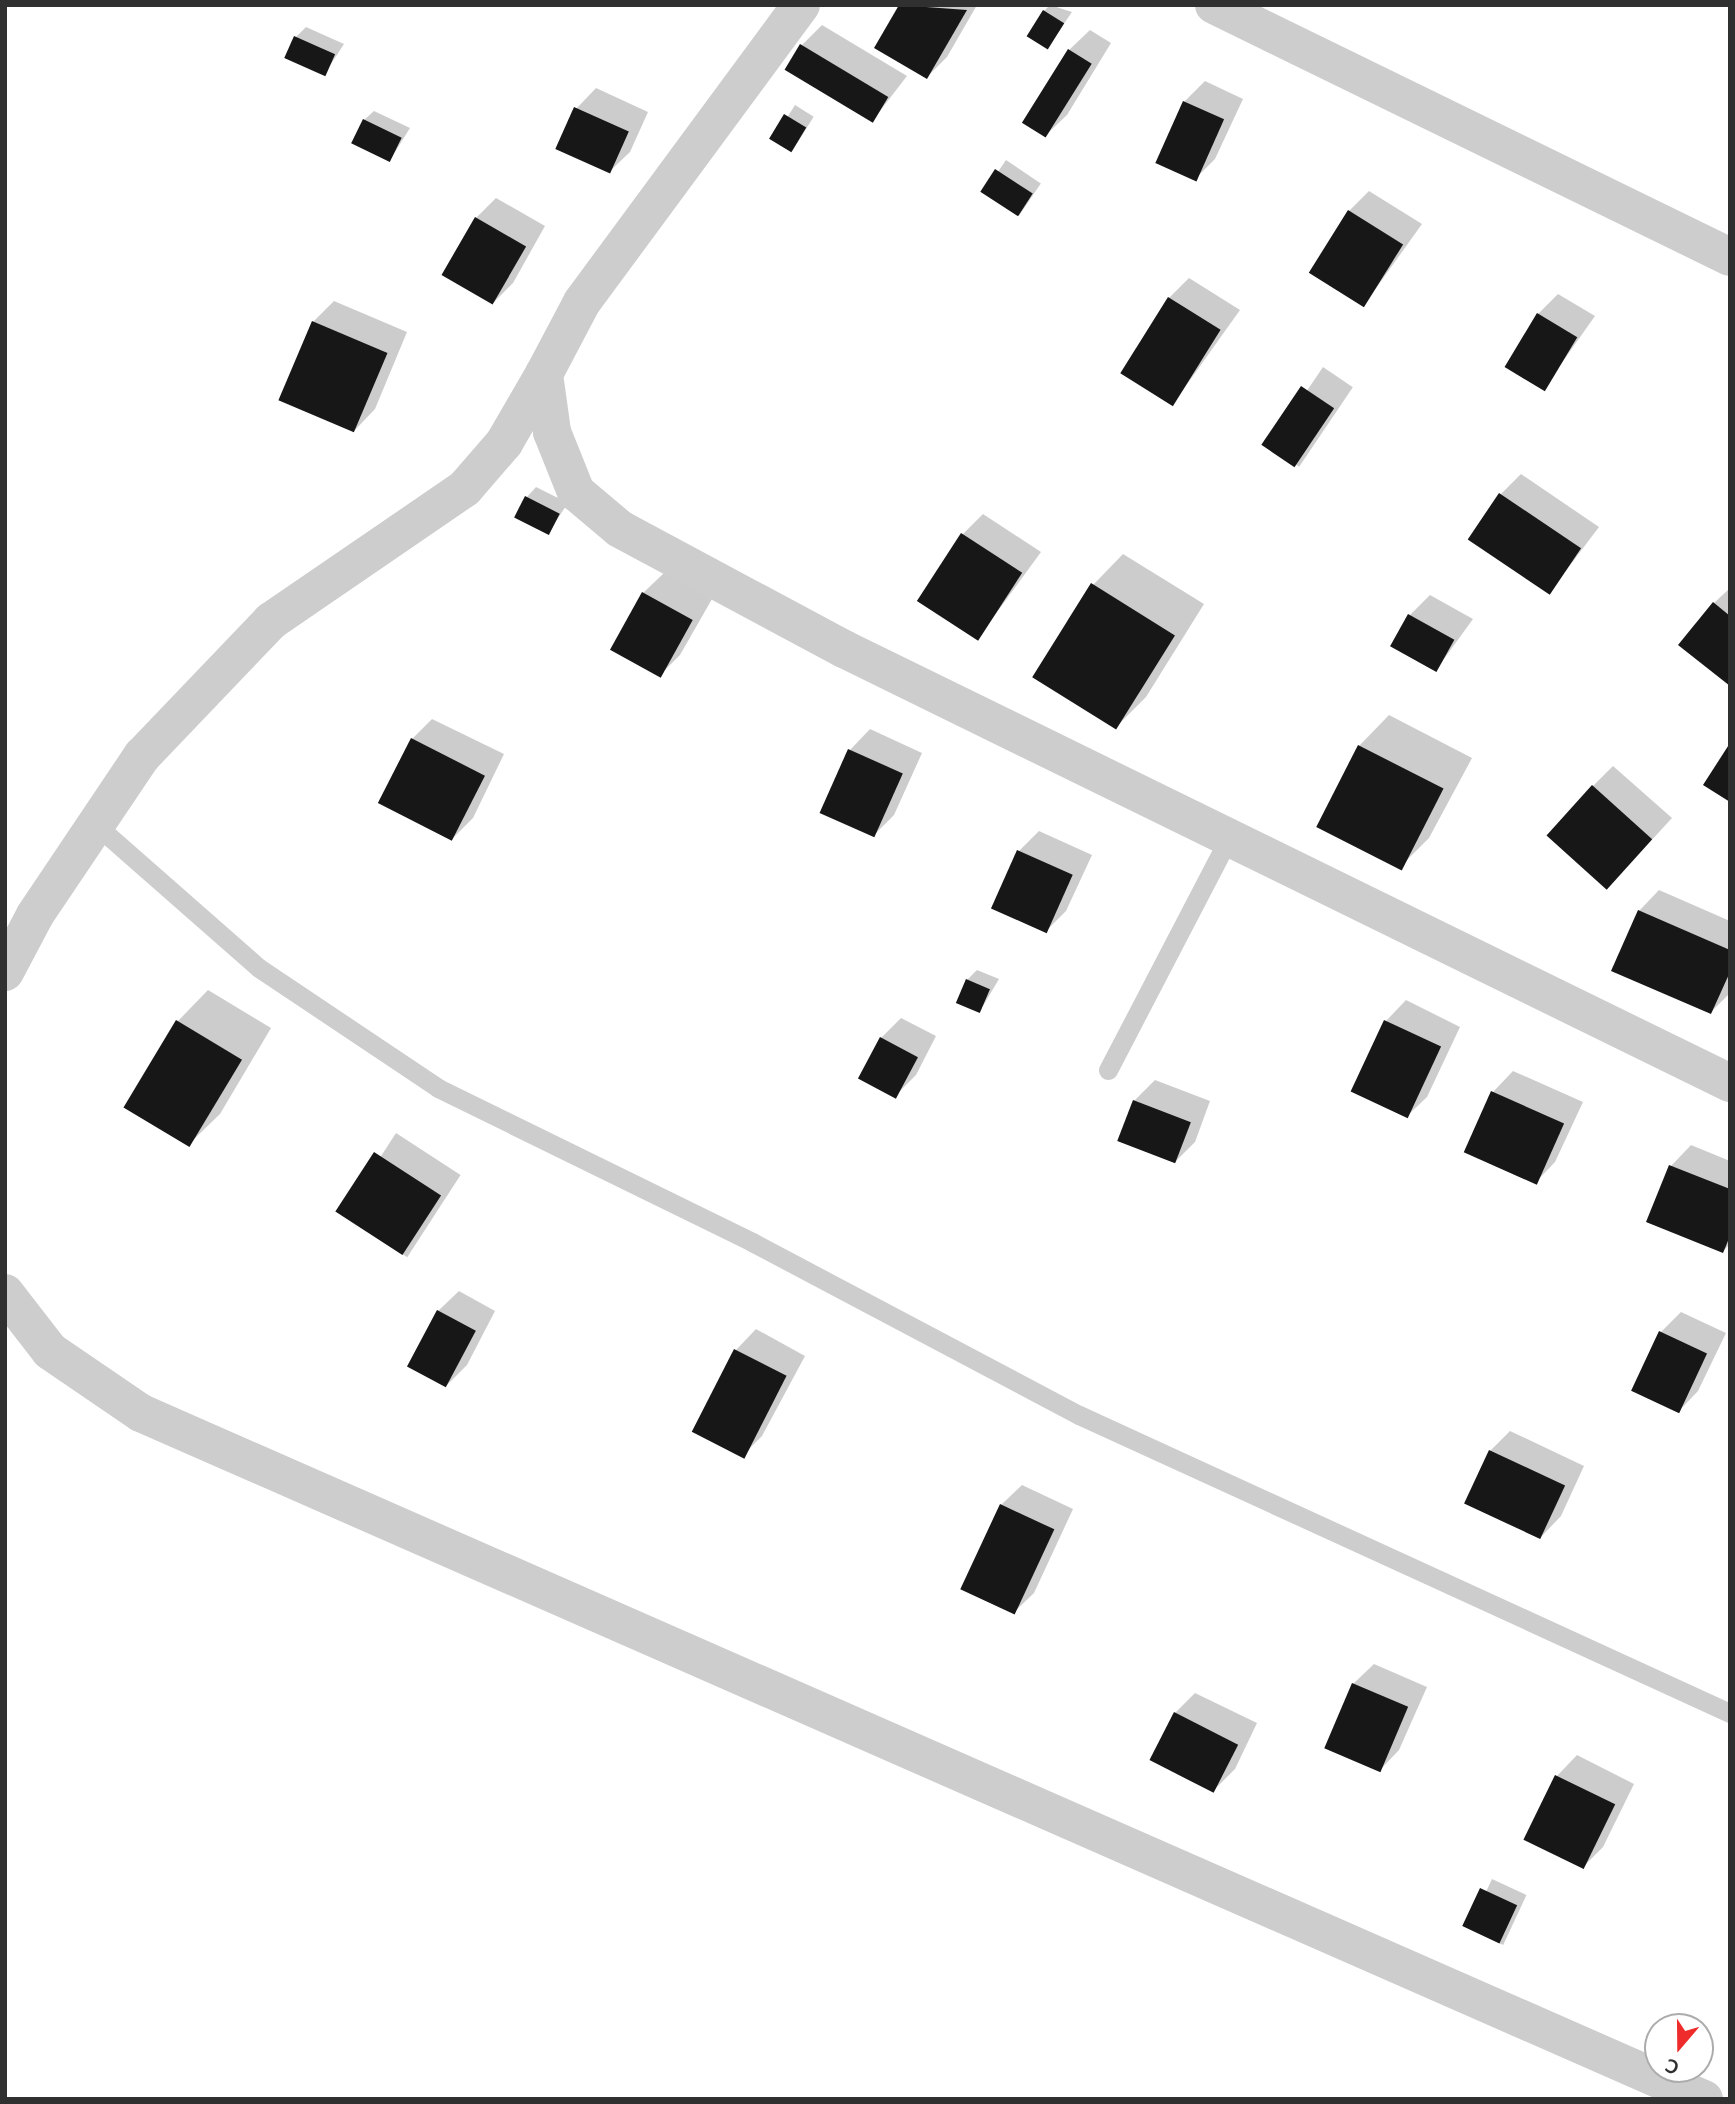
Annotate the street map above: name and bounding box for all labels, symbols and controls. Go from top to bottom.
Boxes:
north arrow [1644,2013,1714,2083]
text: С [1662,2051,1683,2080]

